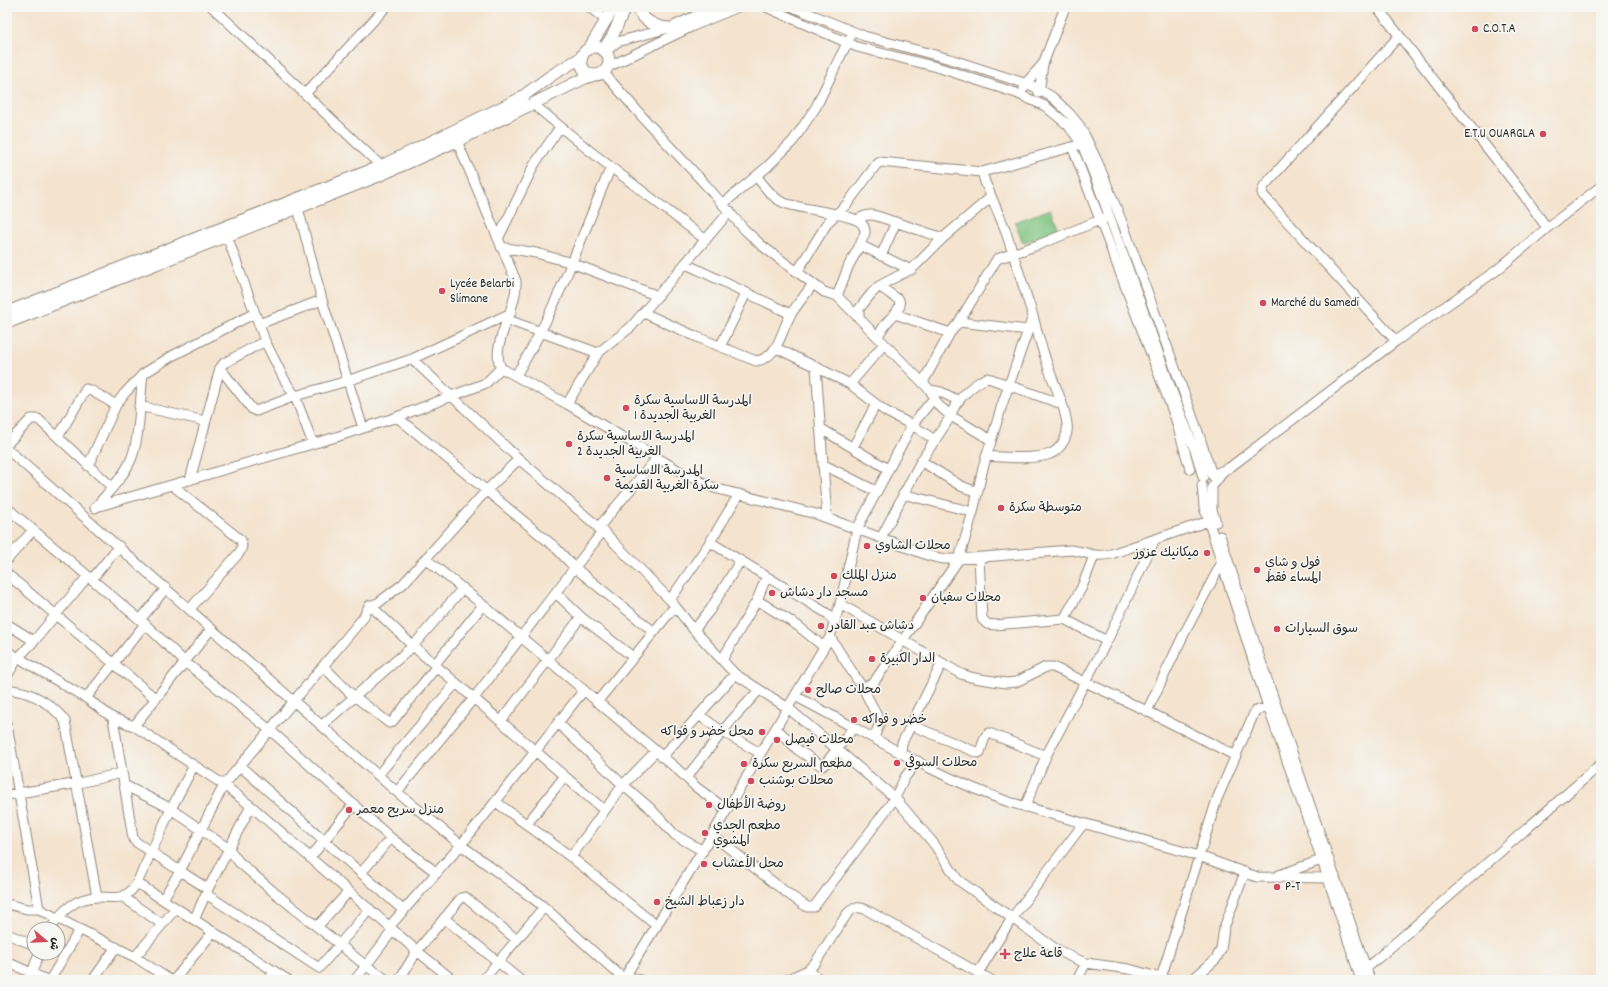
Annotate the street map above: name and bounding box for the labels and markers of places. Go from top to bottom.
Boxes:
place label: C.O.T.A [1483,20,1516,39]
marker: C.O.T.A [1470,24,1480,34]
place label: E.T.U OUARGLA [1464,125,1535,144]
marker: E.T.U OUARGLA [1538,129,1548,139]
place label: Lycée Belarbi Slimane [450,275,515,309]
marker: Lycée Belarbi Slimane [437,286,447,296]
place label: Marché du Samedi [1271,294,1360,313]
marker: Marché du Samedi [1258,298,1268,308]
place label: المدرسة الاساسية سكرة الغربية الجديدة 1 [634,392,752,426]
marker: المدرسة الاساسية سكرة الغربية الجديدة 1 [621,403,631,413]
place label: المدرسة الاساسية سكرة الغربية الجديدة 2 [577,428,695,462]
marker: المدرسة الاساسية سكرة الغربية الجديدة 2 [564,439,574,449]
place label: المدرسة الاساسية سكرة الغربية القديمة [615,462,719,496]
marker: المدرسة الاساسية سكرة الغربية القديمة [602,473,612,483]
place label: متوسطة سكرة [1009,499,1082,518]
marker: متوسطة سكرة [996,503,1006,513]
place label: محلات الشاوي [875,537,951,556]
marker: محلات الشاوي [862,541,872,551]
place label: ميكانيك عزوز [1133,544,1199,563]
marker: ميكانيك عزوز [1202,548,1212,558]
place label: فول و شاي المساء فقط [1265,554,1321,588]
marker: فول و شاي المساء فقط [1252,565,1262,575]
place label: منزل الملك [842,567,897,586]
marker: منزل الملك [829,571,839,581]
place label: مسجد دار دشاش [780,584,868,603]
marker: مسجد دار دشاش [767,588,777,598]
place label: محلات سفيان [931,589,1001,608]
marker: محلات سفيان [918,593,928,603]
place label: دشاش عبد القادر [828,617,914,636]
place label: سوق السيارات [1285,620,1358,639]
marker: دشاش عبد القادر [816,621,826,631]
marker: سوق السيارات [1272,624,1282,634]
place label: الدار الكبيرة [880,650,935,669]
marker: الدار الكبيرة [867,654,877,664]
place label: محلات صالح [816,681,881,700]
marker: محلات صالح [803,685,813,695]
place label: خضر و فواكه [862,711,927,730]
marker: خضر و فواكه [849,715,859,725]
place label: محل خضر و فواكه [661,723,754,742]
marker: محل خضر و فواكه [757,727,767,737]
place label: محلات فيصل [785,731,854,750]
marker: محلات فيصل [772,735,782,745]
place label: محلات السوفي [905,753,977,773]
place label: مطعم السريع سكرة [752,755,852,774]
marker: محلات السوفي [892,758,902,768]
marker: مطعم السريع سكرة [739,759,749,769]
place label: محلات بوشنب [759,772,834,791]
marker: محلات بوشنب [746,776,756,786]
place label: روضة الأطفال [717,795,786,815]
marker: روضة الأطفال [704,800,714,810]
place label: منزل سريح معمر [356,801,444,820]
marker: منزل سريح معمر [344,805,354,815]
place label: مطعم الجدي المشوي [713,817,781,851]
marker: مطعم الجدي المشوي [700,828,710,838]
place label: محل الأعشاب [712,854,784,874]
marker: محل الأعشاب [699,859,709,869]
place label: P-T [1285,878,1301,897]
marker: P-T [1272,882,1282,892]
place label: دار زعباط الشيخ [665,893,745,912]
marker: دار زعباط الشيخ [652,897,662,907]
place label: قاعة علاج [1014,945,1063,964]
marker: قاعة علاج [999,948,1011,960]

